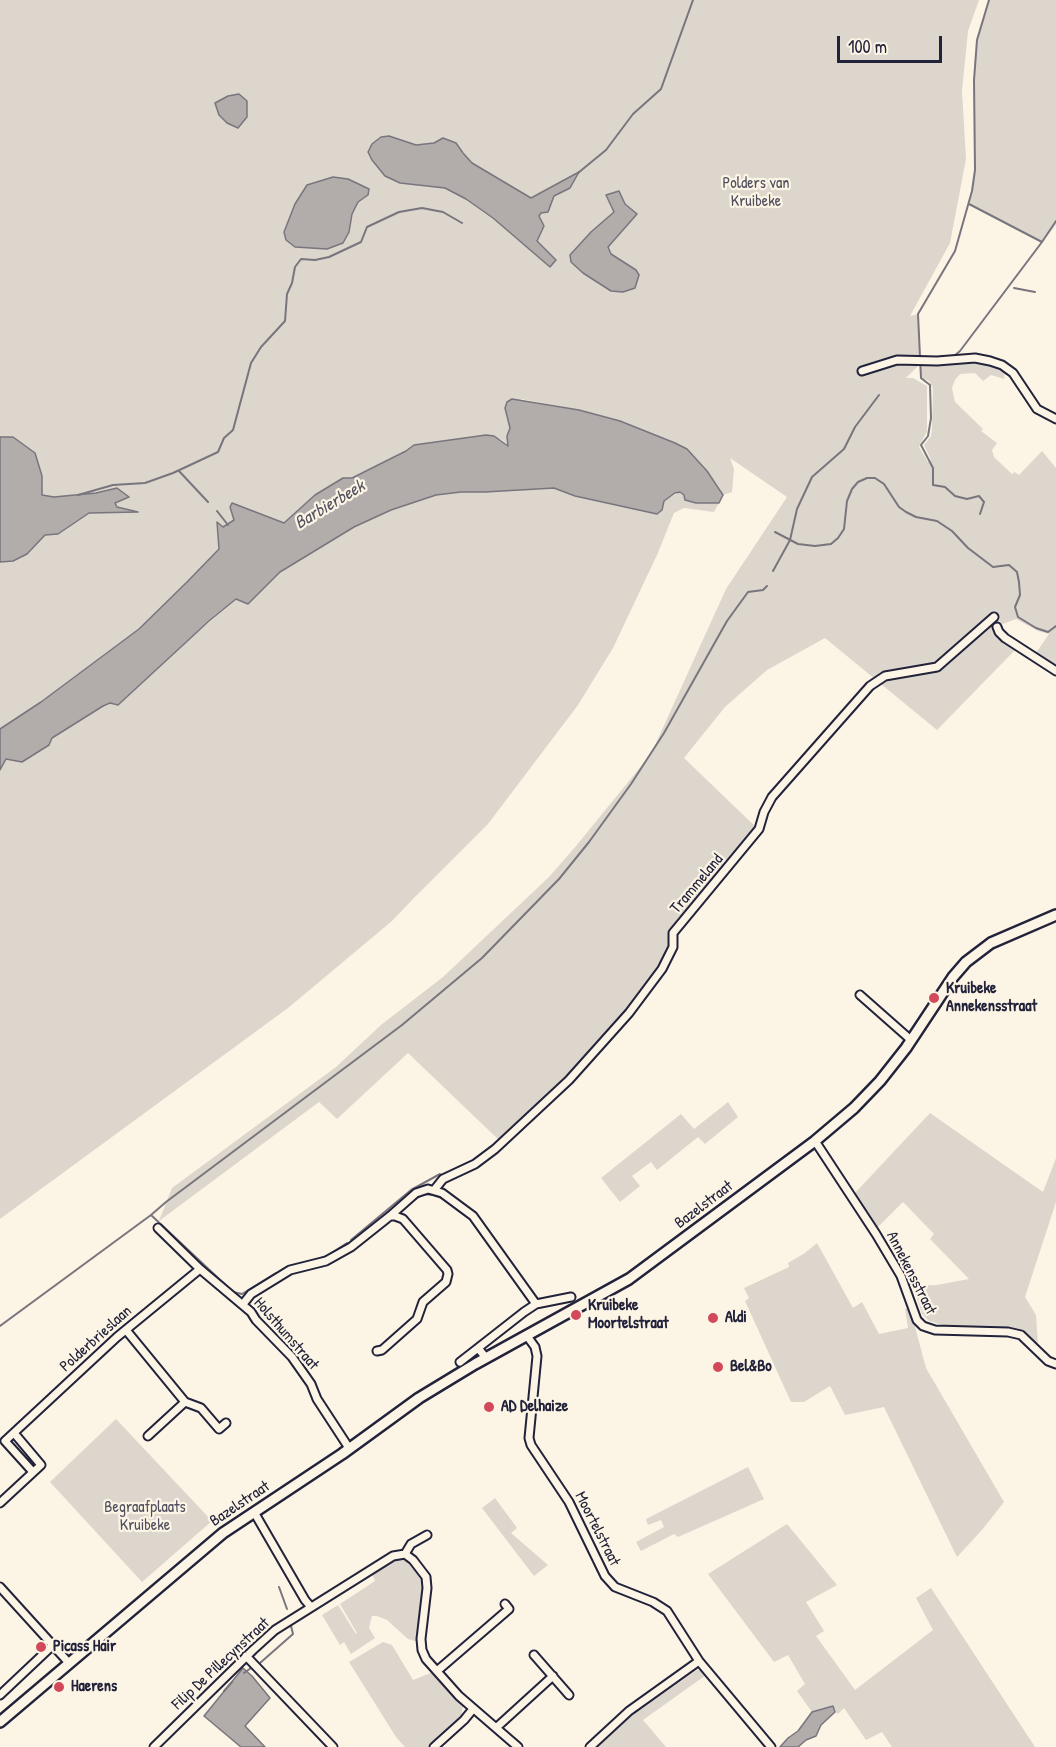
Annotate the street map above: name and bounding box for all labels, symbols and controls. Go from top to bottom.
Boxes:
scale bar [840,24,945,62]
text: 100 m [848,34,887,59]
park label: Polders van Kruibeke [723,174,789,212]
water label: Barbierbeek [291,476,369,534]
street label: Trammeland [666,850,728,918]
place label: Kruibeke Annekensstraat [946,979,1037,1017]
marker: Kruibeke Annekensstraat [927,991,941,1005]
street label: Bazelstraat [671,1177,737,1233]
street label: Annekensstraat [882,1228,940,1318]
street label: Holsthumstraat [249,1294,323,1374]
place label: Kruibeke Moortelstraat [588,1296,669,1334]
street label: Polderbrieslaan [56,1302,136,1376]
marker: Kruibeke Moortelstraat [569,1308,583,1322]
place label: Aldi [725,1308,747,1328]
marker: Aldi [706,1311,720,1325]
place label: Bel&Bo [730,1357,772,1377]
marker: Bel&Bo [711,1360,725,1374]
place label: AD Delhaize [501,1397,568,1417]
marker: AD Delhaize [482,1400,496,1414]
street label: Bazelstraat [207,1477,273,1531]
street label: Moortelstraat [570,1489,624,1569]
park label: Begraafplaats Kruibeke [104,1498,186,1536]
street label: Filip De Pillecynstraat [168,1614,274,1714]
place label: Picass Hair [53,1637,116,1657]
marker: Picass Hair [34,1640,48,1654]
place label: Haerens [71,1677,117,1697]
marker: Haerens [52,1680,66,1694]

